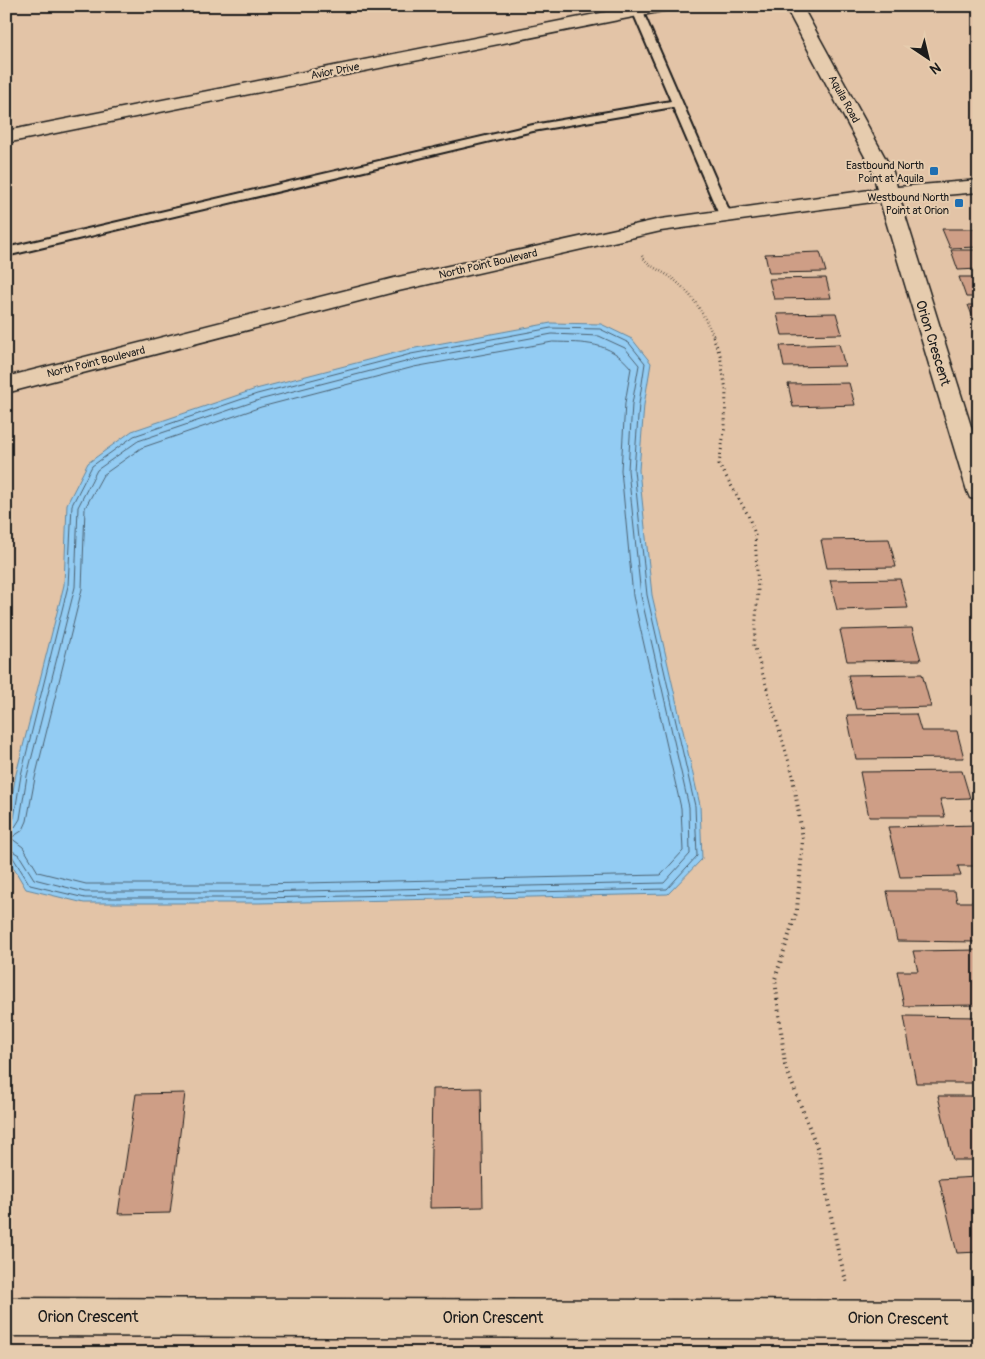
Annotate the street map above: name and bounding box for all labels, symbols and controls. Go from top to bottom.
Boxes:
north arrow [902,32,952,82]
text: N [926,59,944,78]
street label: Avior Drive [310,60,361,82]
street label: Aquila Road [826,73,862,125]
place label: Eastbound North Point at Aquila [846,159,924,185]
marker: Eastbound North Point at Aquila [928,165,940,177]
place label: Westbound North Point at Orion [867,191,949,217]
marker: Westbound North Point at Orion [953,197,965,209]
street label: North Point Boulevard [437,246,539,282]
street label: Orion Crescent [912,298,954,388]
street label: North Point Boulevard [45,343,147,381]
street label: Orion Crescent [37,1307,139,1327]
street label: Orion Crescent [442,1308,544,1328]
street label: Orion Crescent [847,1308,949,1330]

